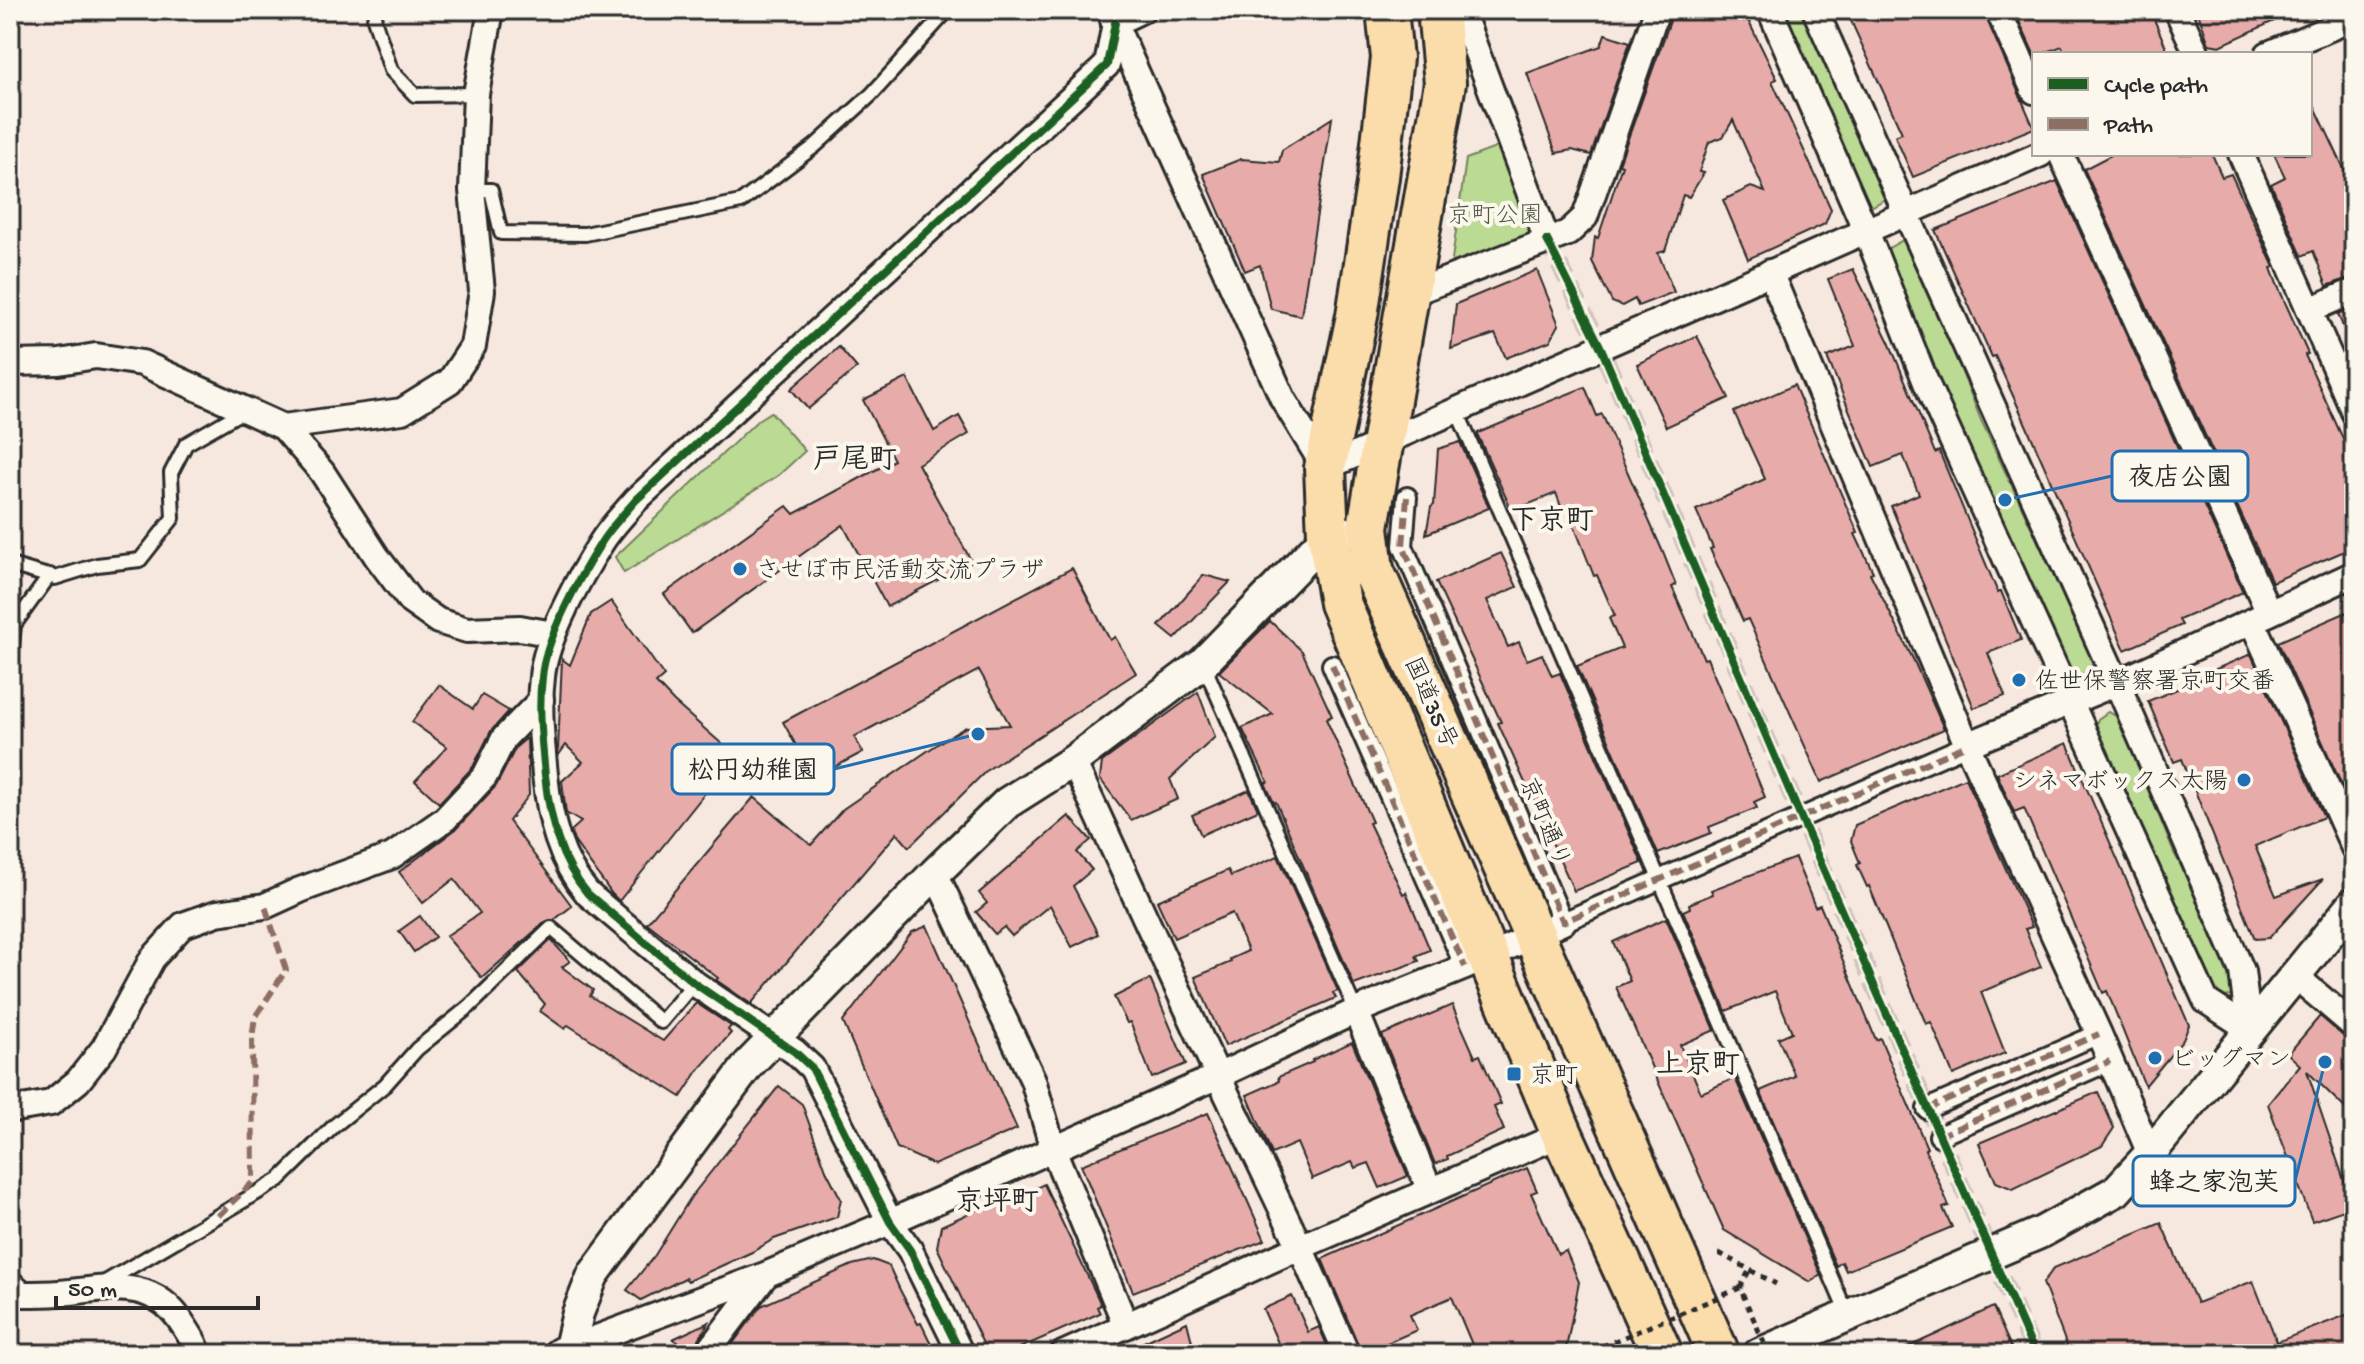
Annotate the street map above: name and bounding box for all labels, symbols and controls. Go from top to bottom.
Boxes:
legend [2032,52,2312,156]
text: Cycle path [2104,73,2208,102]
text: Path [2103,113,2153,142]
park label: 京町公園 [1447,202,1543,232]
district label: 戸尾町 [813,445,897,478]
callout: 夜店公園 [2112,451,2248,501]
text: 夜店公園 [2128,463,2232,496]
district label: 下京町 [1510,505,1594,539]
place label: させぼ市民活動交流プラザ [756,557,1044,587]
marker: させぼ市民活動交流プラザ [731,560,749,578]
street label: 国道35号 [1396,653,1463,754]
place label: 佐世保警察署京町交番 [2035,668,2275,698]
marker: 佐世保警察署京町交番 [2010,671,2028,689]
callout: 松円幼稚園 [672,744,834,794]
text: 松円幼稚園 [688,756,818,789]
place label: シネマボックス太陽 [2012,769,2228,798]
marker: シネマボックス太陽 [2235,771,2253,789]
street label: 京町通り [1511,773,1576,873]
place label: ビッグマン [2171,1046,2291,1076]
district label: 上京町 [1656,1049,1740,1083]
marker: ビッグマン [2146,1049,2164,1067]
place label: 京町 [1530,1062,1578,1092]
marker: 京町 [1505,1065,1523,1083]
callout: 蜂之家泡芙 [2133,1156,2295,1206]
text: 蜂之家泡芙 [2149,1168,2279,1201]
district label: 京坪町 [955,1186,1039,1220]
scale bar [56,1260,258,1310]
text: 50 m [68,1277,117,1306]

